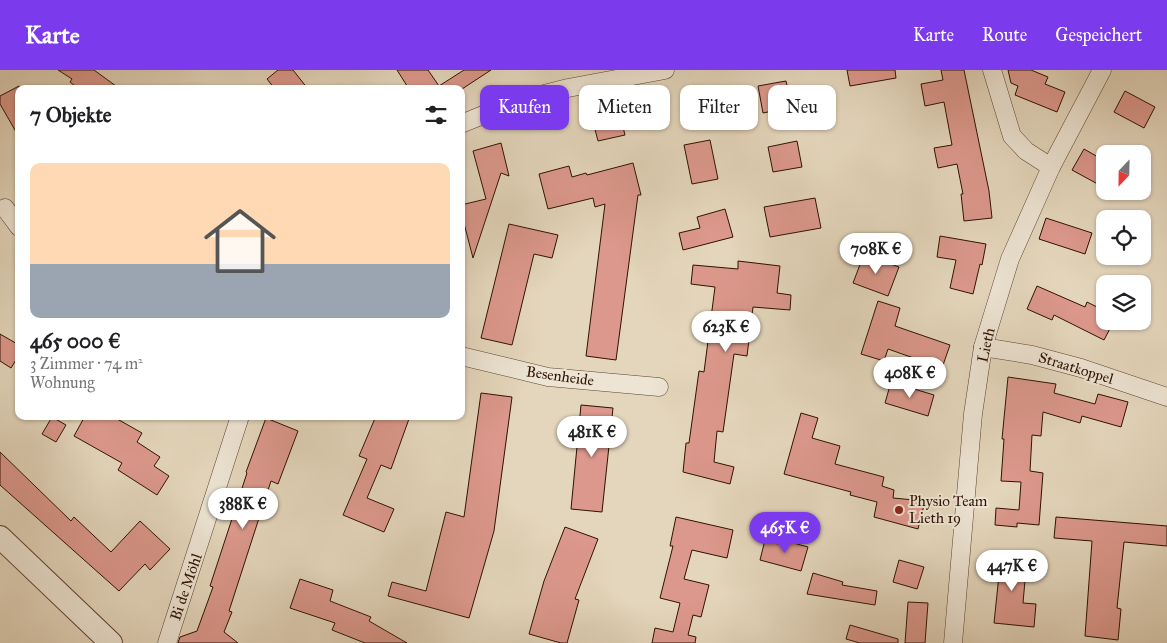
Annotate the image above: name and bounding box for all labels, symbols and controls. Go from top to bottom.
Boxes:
text: Karte [25,20,80,50]
text: Karte [913,24,954,46]
text: Route [982,24,1027,46]
text: Gespeichert [1055,24,1142,46]
chip: Kaufen [480,85,569,130]
chip: Mieten [579,85,670,130]
chip: Filter [680,85,758,130]
chip: Neu [768,85,836,130]
icon: filters [422,101,450,129]
text: 7 Objekte [30,102,112,128]
north arrow [1096,145,1151,200]
map controls [1096,145,1151,330]
icon: home [195,196,285,286]
button: locate [1096,210,1151,265]
pin: 708K € [835,232,917,275]
text: 708K € [851,239,901,258]
button: layers [1096,275,1151,330]
pin: 623K € [685,310,767,353]
text: 623K € [703,317,750,336]
street label: Lieth [973,325,999,364]
text: 465 000 € [30,328,121,354]
street label: Straatkoppel [1036,348,1117,388]
text: 3 Zimmer · 74 m² [30,354,143,373]
pin: 408K € [869,356,951,399]
street label: Besenheide [525,362,595,390]
text: 408K € [884,363,936,382]
text: Wohnung [30,373,95,392]
pin: 481K € [551,416,633,458]
text: 481K € [568,422,616,441]
pin: 388K € [202,488,284,530]
place label: Physio Team Lieth 19 [909,492,988,527]
text: 388K € [219,494,267,513]
marker: Physio Team Lieth 19 [893,504,905,516]
pin: 465K € [744,512,826,554]
text: 465K € [760,518,810,537]
street label: Bi de Möhl [166,550,206,623]
pin: 447K € [971,550,1053,592]
text: 447K € [987,556,1037,575]

